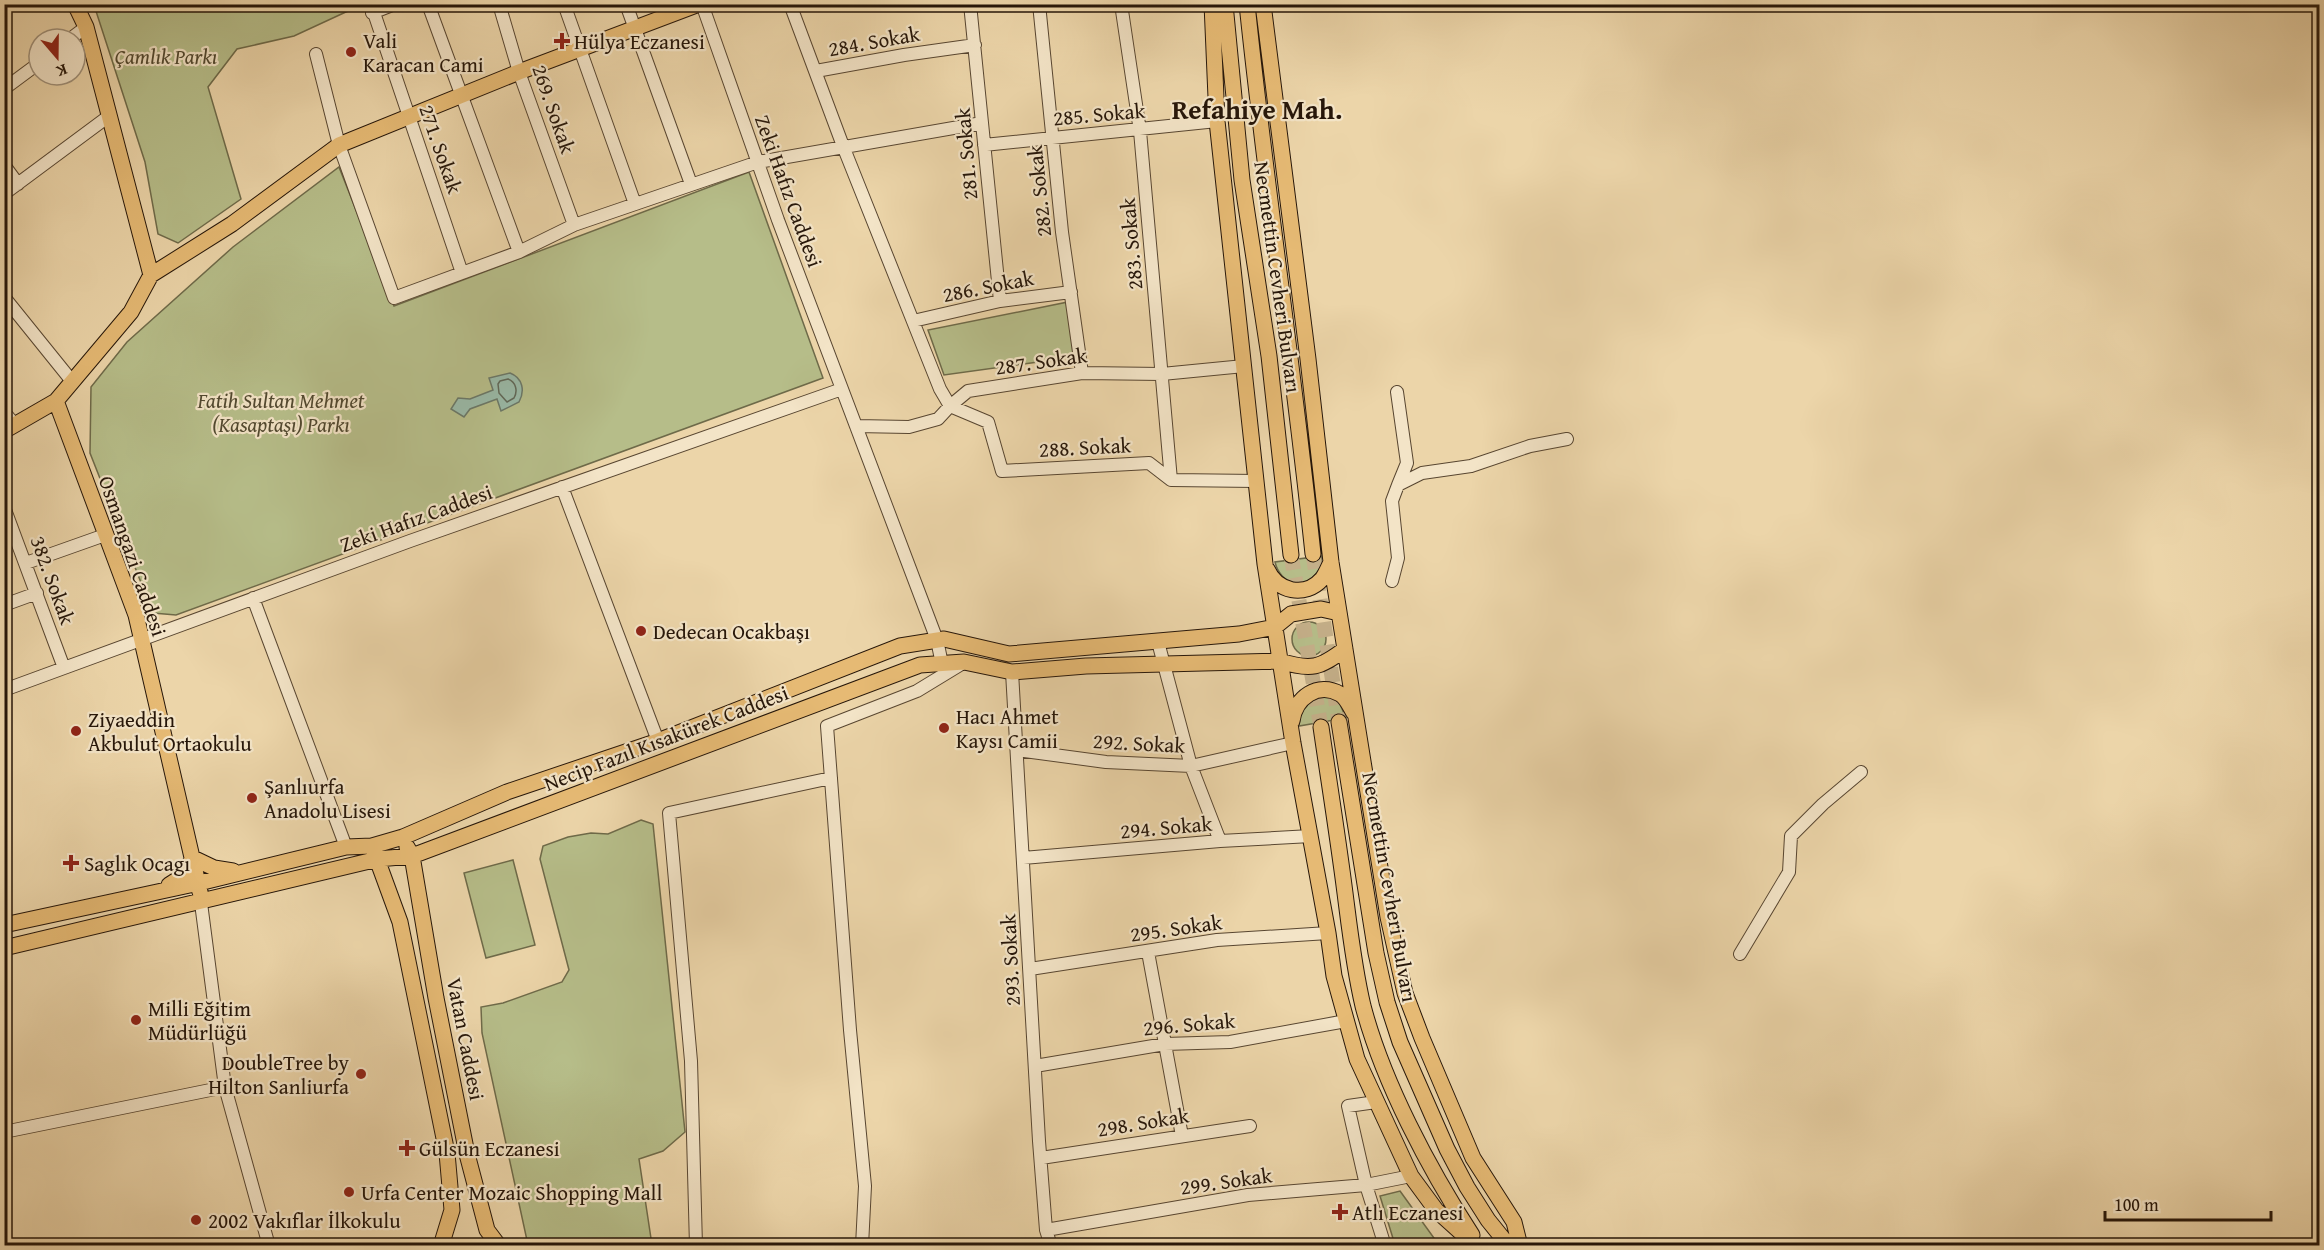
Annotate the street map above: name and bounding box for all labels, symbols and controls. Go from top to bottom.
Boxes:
street label: 284. Sokak [826,18,922,64]
place label: Vali Karacan Cami [363,25,484,80]
place label: Hülya Eczanesi [574,26,705,57]
north arrow [27,27,87,87]
marker: Hülya Eczanesi [555,34,569,48]
park label: Çamlık Parkı [115,41,217,72]
marker: Vali Karacan Cami [344,45,358,59]
text: K [52,58,71,84]
street label: 269. Sokak [524,60,584,158]
district label: Refahiye Mah. [1172,89,1342,129]
street label: 285. Sokak [1052,95,1147,133]
street label: 271. Sokak [411,100,471,198]
street label: 281. Sokak [947,106,985,201]
street label: Zeki Hafız Caddesi [747,110,831,272]
street label: 282. Sokak [1019,143,1059,239]
street label: Necmettin Cevheri Bulvarı [1246,159,1310,395]
street label: 283. Sokak [1112,196,1150,291]
street label: 286. Sokak [940,262,1037,310]
street label: 287. Sokak [993,339,1089,383]
park label: Fatih Sultan Mehmet (Kasaptaşı) Parkı [196,385,365,440]
street label: 288. Sokak [1038,429,1132,465]
street label: Osmangazi Caddesi [91,472,175,641]
street label: Zeki Hafız Caddesi [335,476,497,560]
street label: 382. Sokak [23,531,83,629]
place label: Dedecan Ocakbaşı [653,616,810,647]
marker: Dedecan Ocakbaşı [634,624,648,638]
street label: Necip Fazıl Kısakürek Caddesi [539,677,793,799]
place label: Hacı Ahmet Kaysı Camii [956,701,1059,756]
place label: Ziyaeddin Akbulut Ortaokulu [88,704,252,759]
marker: Hacı Ahmet Kaysı Camii [937,721,951,735]
marker: Ziyaeddin Akbulut Ortaokulu [69,724,83,738]
street label: 292. Sokak [1092,725,1186,761]
street label: Necmettin Cevheri Bulvarı [1354,769,1426,1005]
place label: Şanlıurfa Anadolu Lisesi [264,771,391,826]
marker: Şanlıurfa Anadolu Lisesi [245,791,259,805]
street label: 294. Sokak [1119,808,1214,846]
place label: Saglık Ocagı [84,848,190,879]
marker: Saglık Ocagı [62,854,80,872]
street label: 295. Sokak [1128,906,1224,950]
street label: 293. Sokak [992,913,1028,1007]
street label: Vatan Caddesi [439,975,493,1103]
place label: Milli Eğitim Müdürlüğü [148,993,251,1048]
street label: 296. Sokak [1142,1005,1237,1043]
marker: Milli Eğitim Müdürlüğü [129,1013,143,1027]
place label: DoubleTree by Hilton Sanliurfa [208,1047,350,1102]
marker: DoubleTree by Hilton Sanliurfa [354,1067,368,1081]
street label: 298. Sokak [1095,1099,1191,1145]
place label: Gülsün Eczanesi [419,1133,560,1164]
marker: Gülsün Eczanesi [400,1141,414,1155]
street label: 299. Sokak [1178,1159,1274,1203]
place label: Urfa Center Mozaic Shopping Mall [361,1177,662,1208]
scale bar [2105,1184,2272,1222]
marker: Urfa Center Mozaic Shopping Mall [342,1185,356,1199]
text: 100 m [2114,1191,2159,1218]
place label: Atlı Eczanesi [1352,1197,1464,1228]
place label: 2002 Vakıflar İlkokulu [208,1205,401,1236]
marker: Atlı Eczanesi [1333,1205,1347,1219]
marker: 2002 Vakıflar İlkokulu [189,1213,203,1227]

